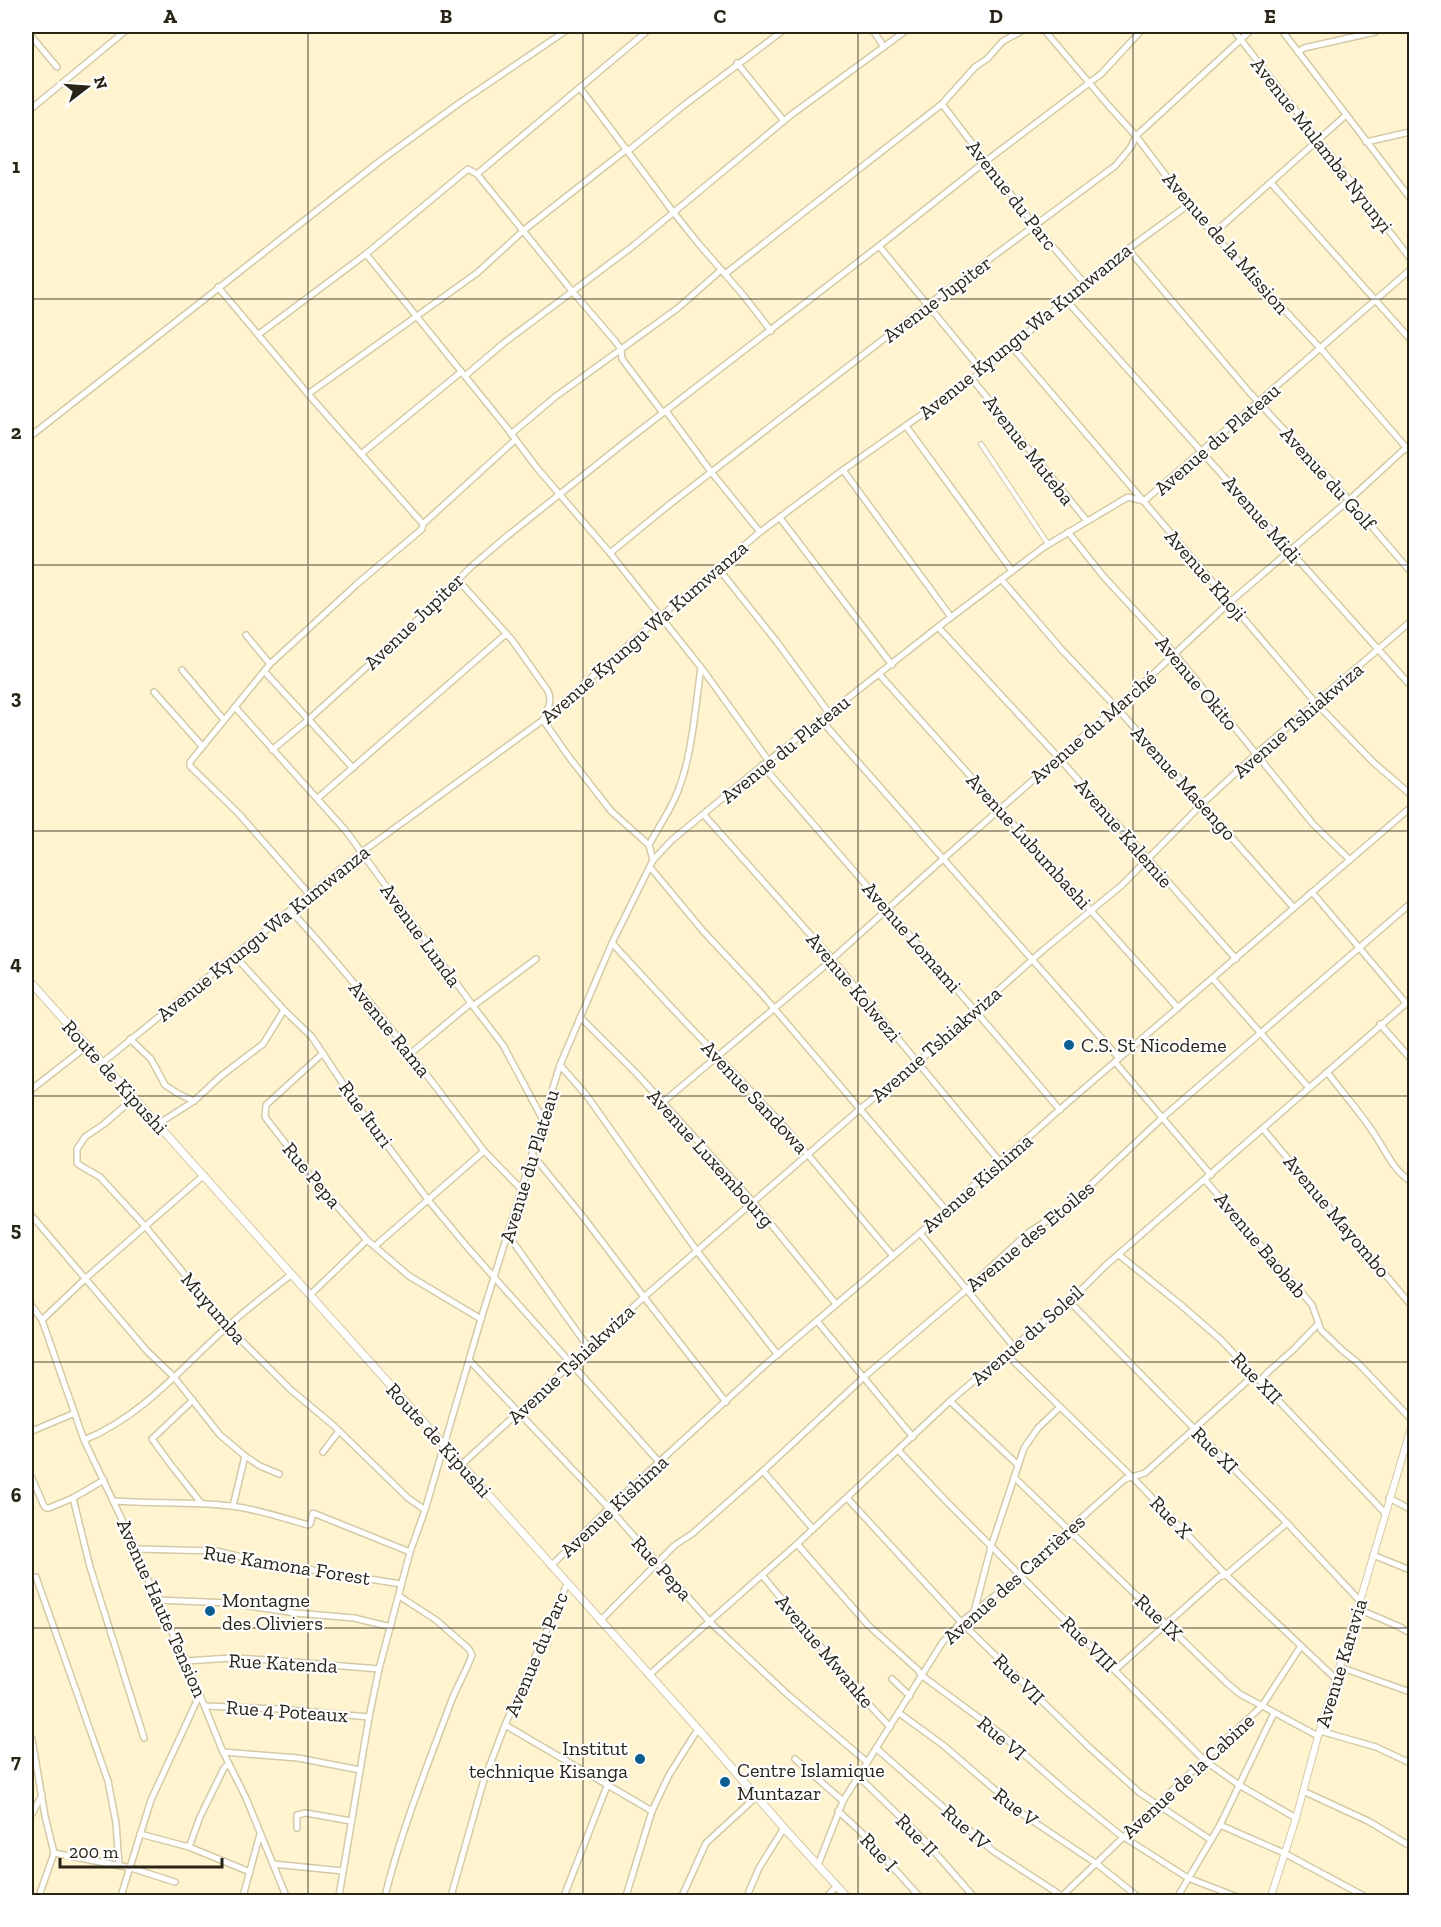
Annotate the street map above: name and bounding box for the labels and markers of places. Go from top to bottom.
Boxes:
place label: C.S. St Nicodeme [1081,1033,1227,1057]
marker: C.S. St Nicodeme [1062,1038,1076,1052]
place label: Montagne des Oliviers [222,1588,323,1635]
marker: Montagne des Oliviers [203,1604,217,1618]
place label: Institut technique Kisanga [469,1736,629,1783]
marker: Institut technique Kisanga [633,1752,647,1766]
place label: Centre Islamique Muntazar [737,1758,885,1805]
marker: Centre Islamique Muntazar [718,1775,732,1789]

